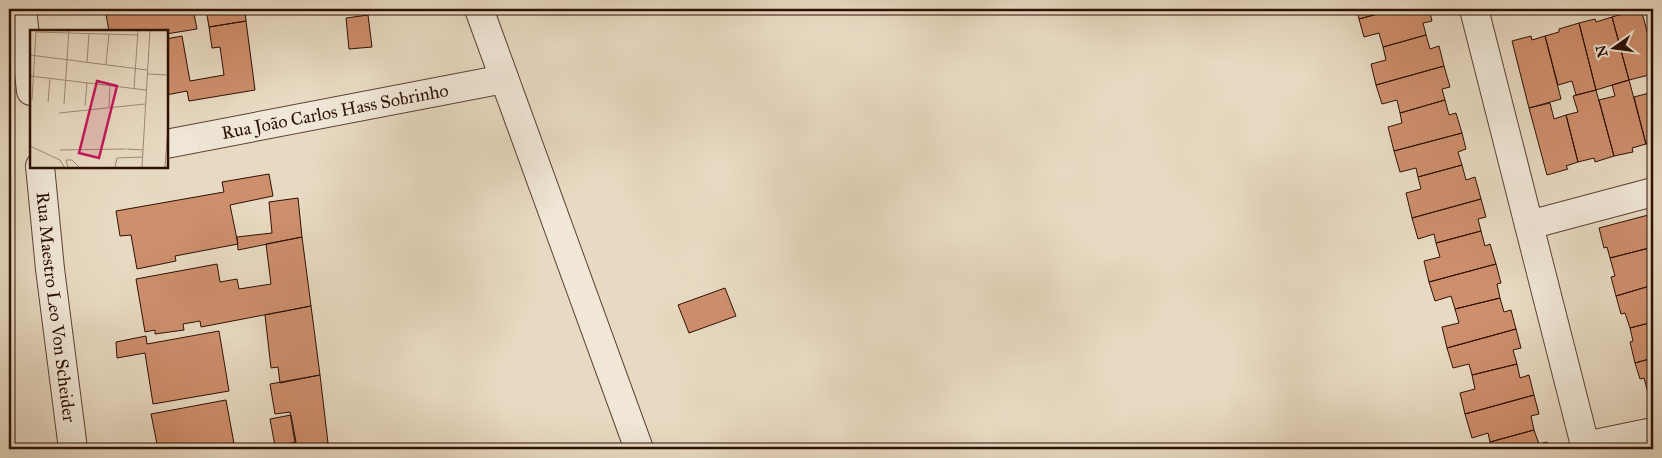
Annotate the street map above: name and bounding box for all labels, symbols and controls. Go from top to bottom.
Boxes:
north arrow [1590,22,1640,72]
inset map [30,30,168,168]
text: N [1592,43,1612,59]
street label: Rua João Carlos Hass Sobrinho [220,79,450,144]
street label: Rua Maestro Leo Von Scheider [32,191,81,424]

